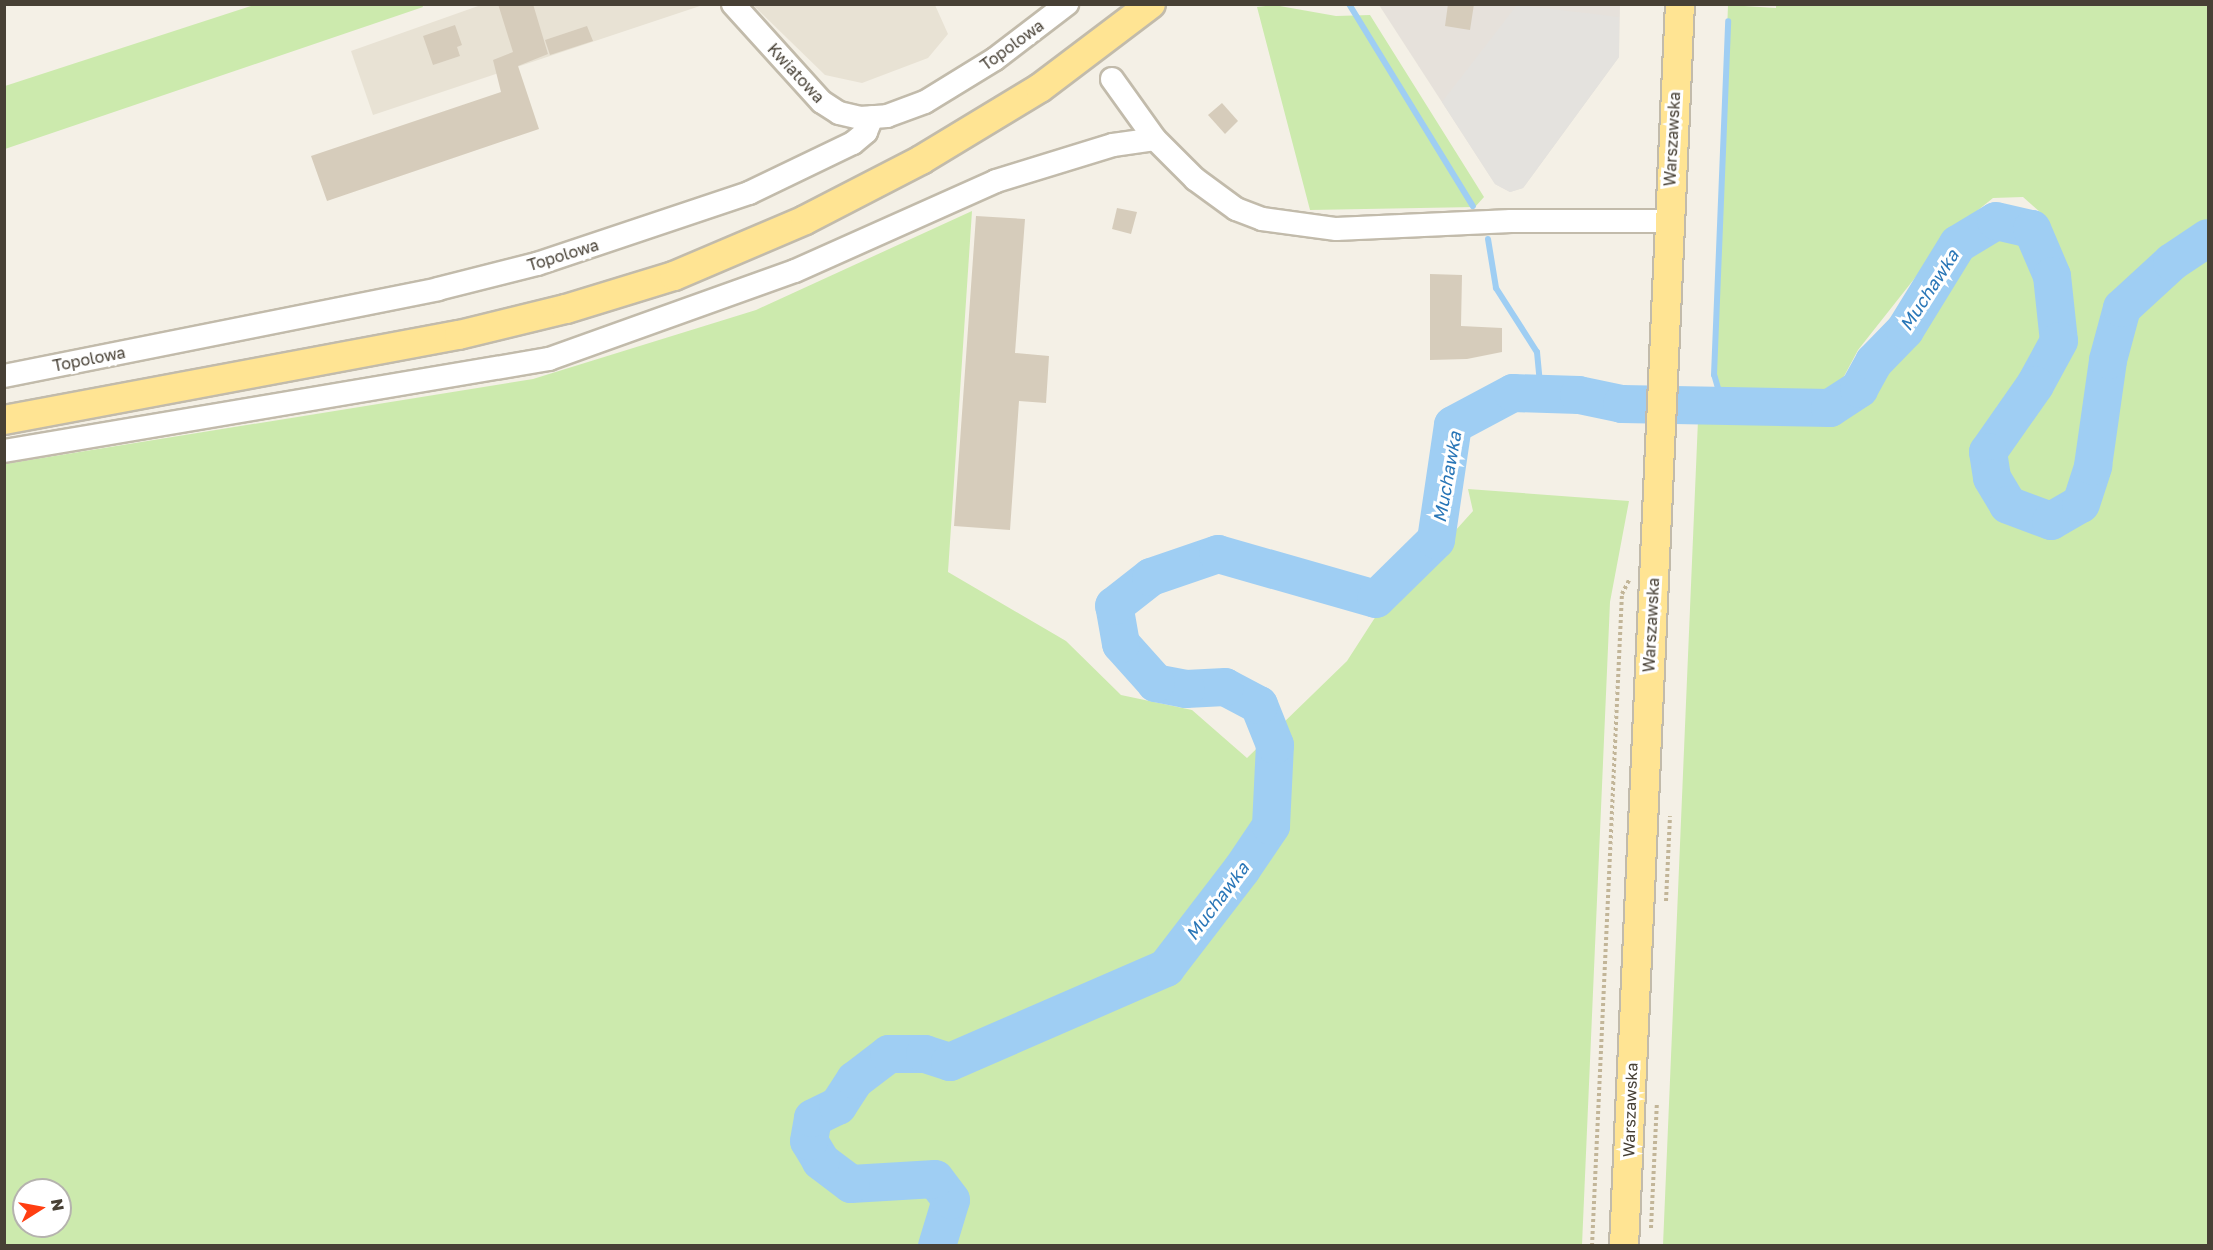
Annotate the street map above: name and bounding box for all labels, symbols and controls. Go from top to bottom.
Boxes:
street label: Topolowa [977,16,1047,74]
street label: Kwiatowa [764,39,828,107]
street label: Warszawska [1660,91,1684,187]
street label: Topolowa [525,235,601,275]
water label: Muchawka [1895,246,1963,334]
street label: Topolowa [51,343,127,375]
water label: Muchawka [1428,430,1466,524]
street label: Warszawska [1639,577,1663,673]
water label: Muchawka [1181,858,1253,944]
street label: Warszawska [1619,1062,1641,1158]
north arrow [12,1178,72,1238]
text: N [47,1197,69,1213]

